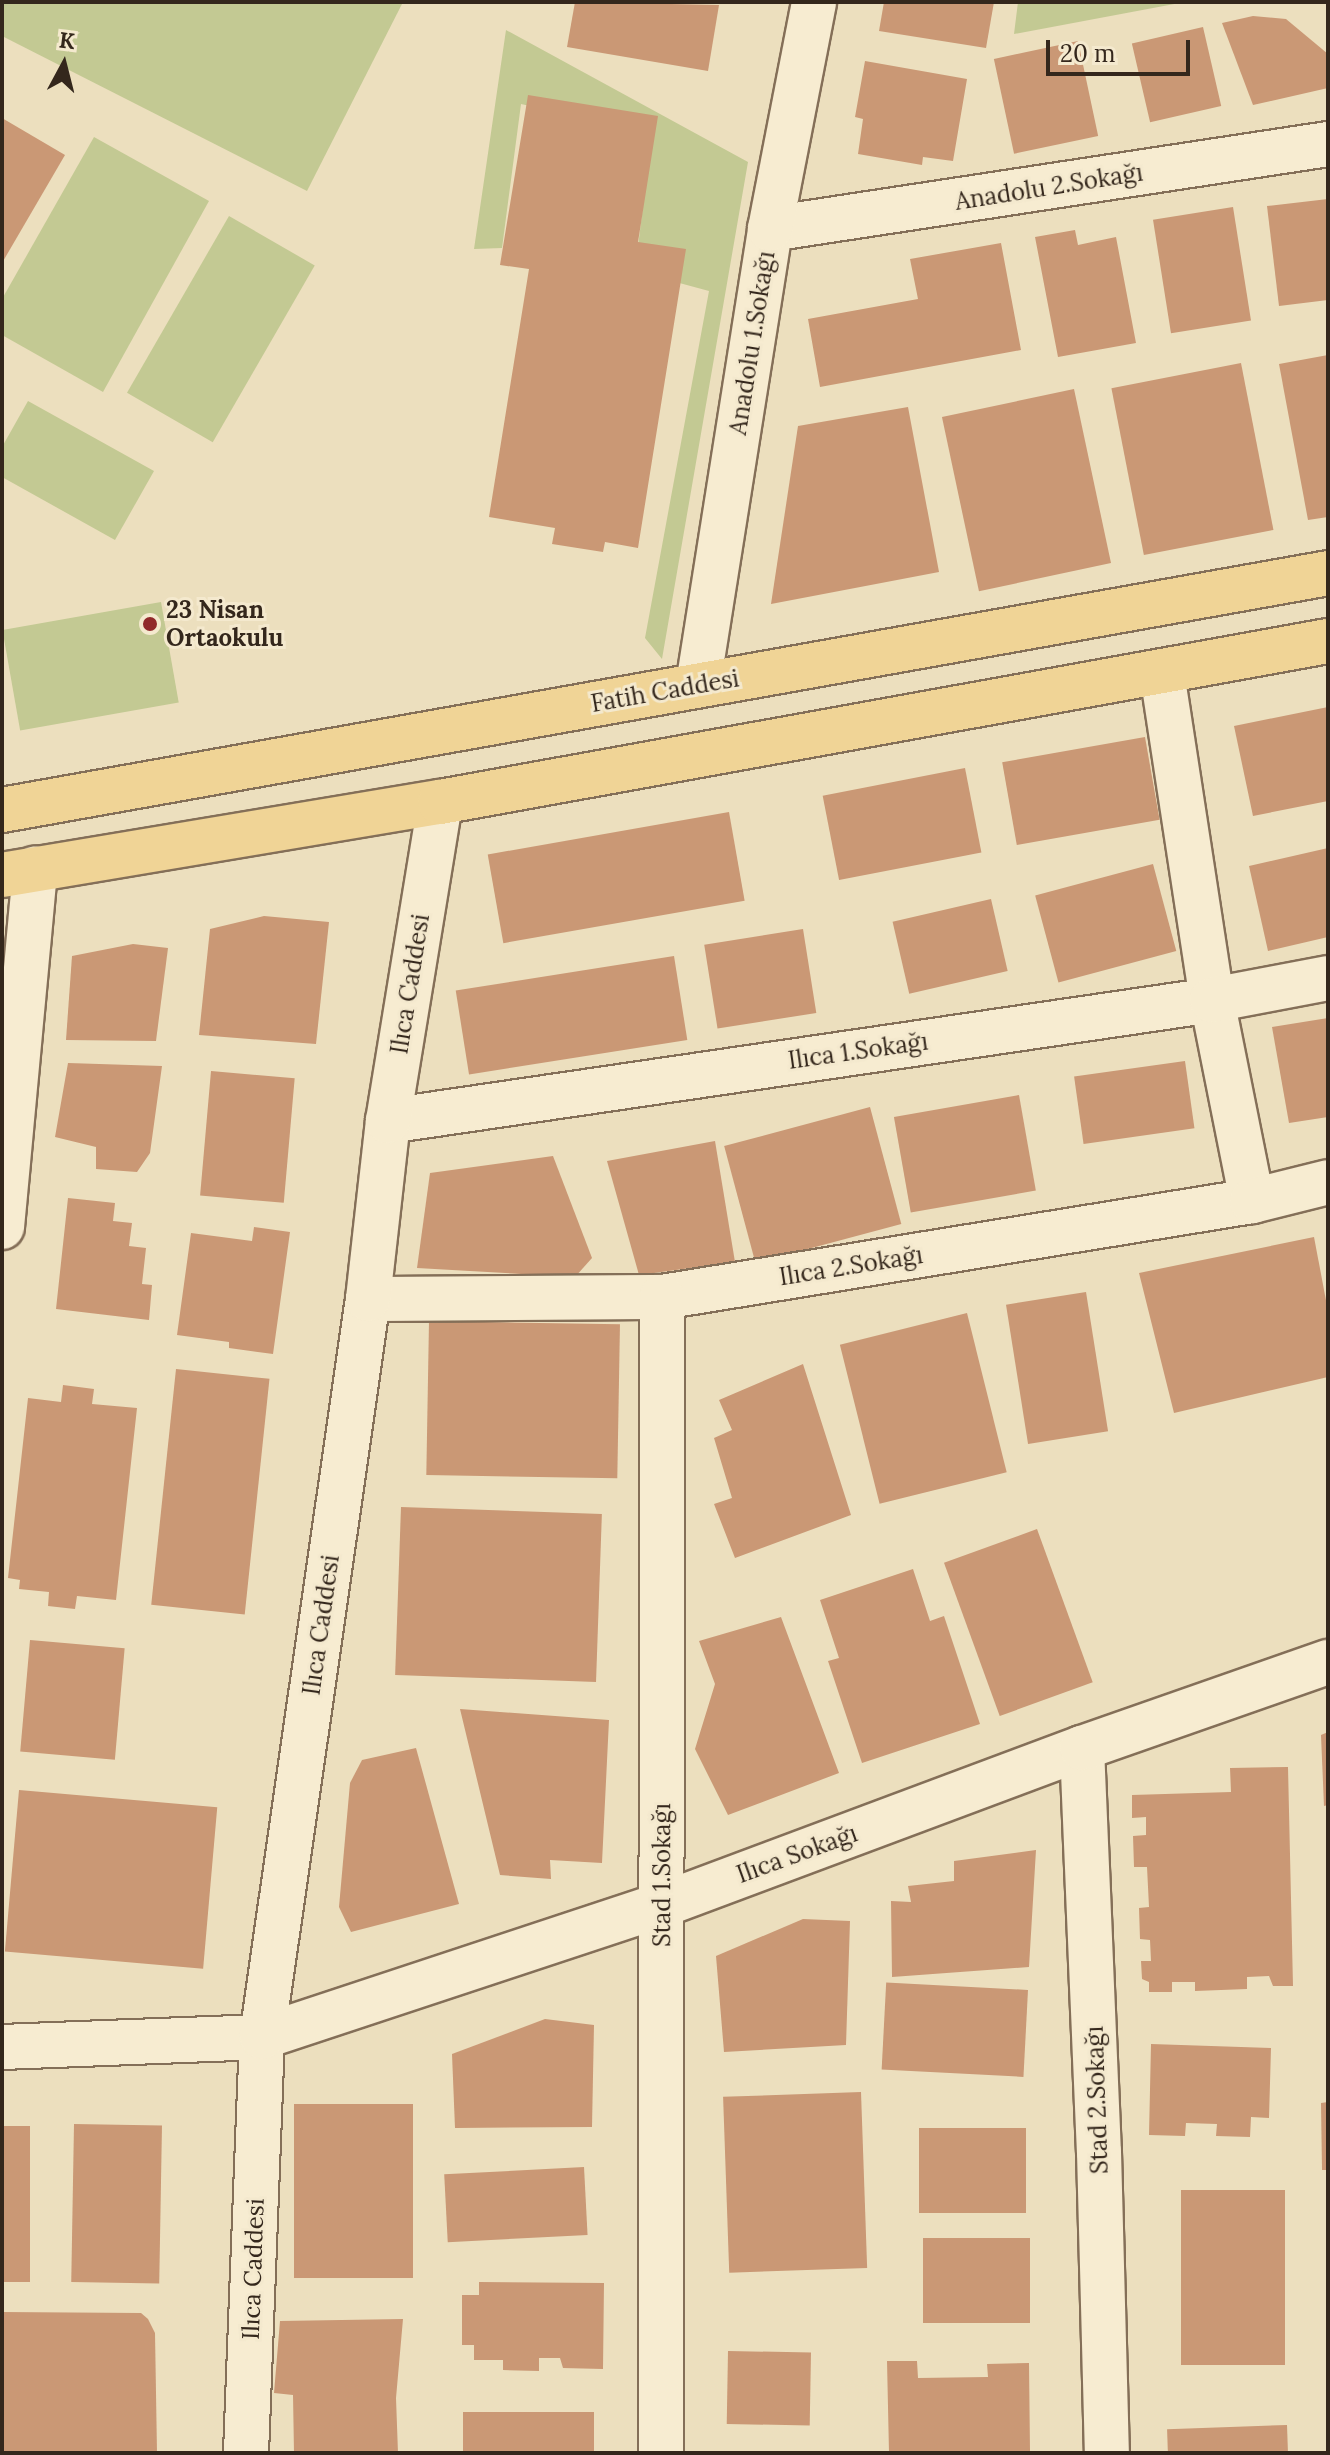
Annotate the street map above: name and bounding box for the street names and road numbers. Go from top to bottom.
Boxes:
street label: Anadolu 2.Sokağı [953,158,1145,216]
street label: Anadolu 1.Sokağı [723,249,781,437]
street label: Fatih Caddesi [589,664,741,718]
street label: Ilıca Caddesi [385,912,435,1056]
street label: Ilıca 1.Sokağı [786,1027,930,1075]
street label: Ilıca 2.Sokağı [777,1240,925,1292]
street label: Ilıca Caddesi [297,1553,345,1697]
street label: Stad 1.Sokağı [648,1803,676,1947]
street label: Ilıca Sokağı [733,1819,861,1889]
street label: Stad 2.Sokağı [1080,2025,1114,2175]
street label: Ilıca Caddesi [236,2198,270,2340]

